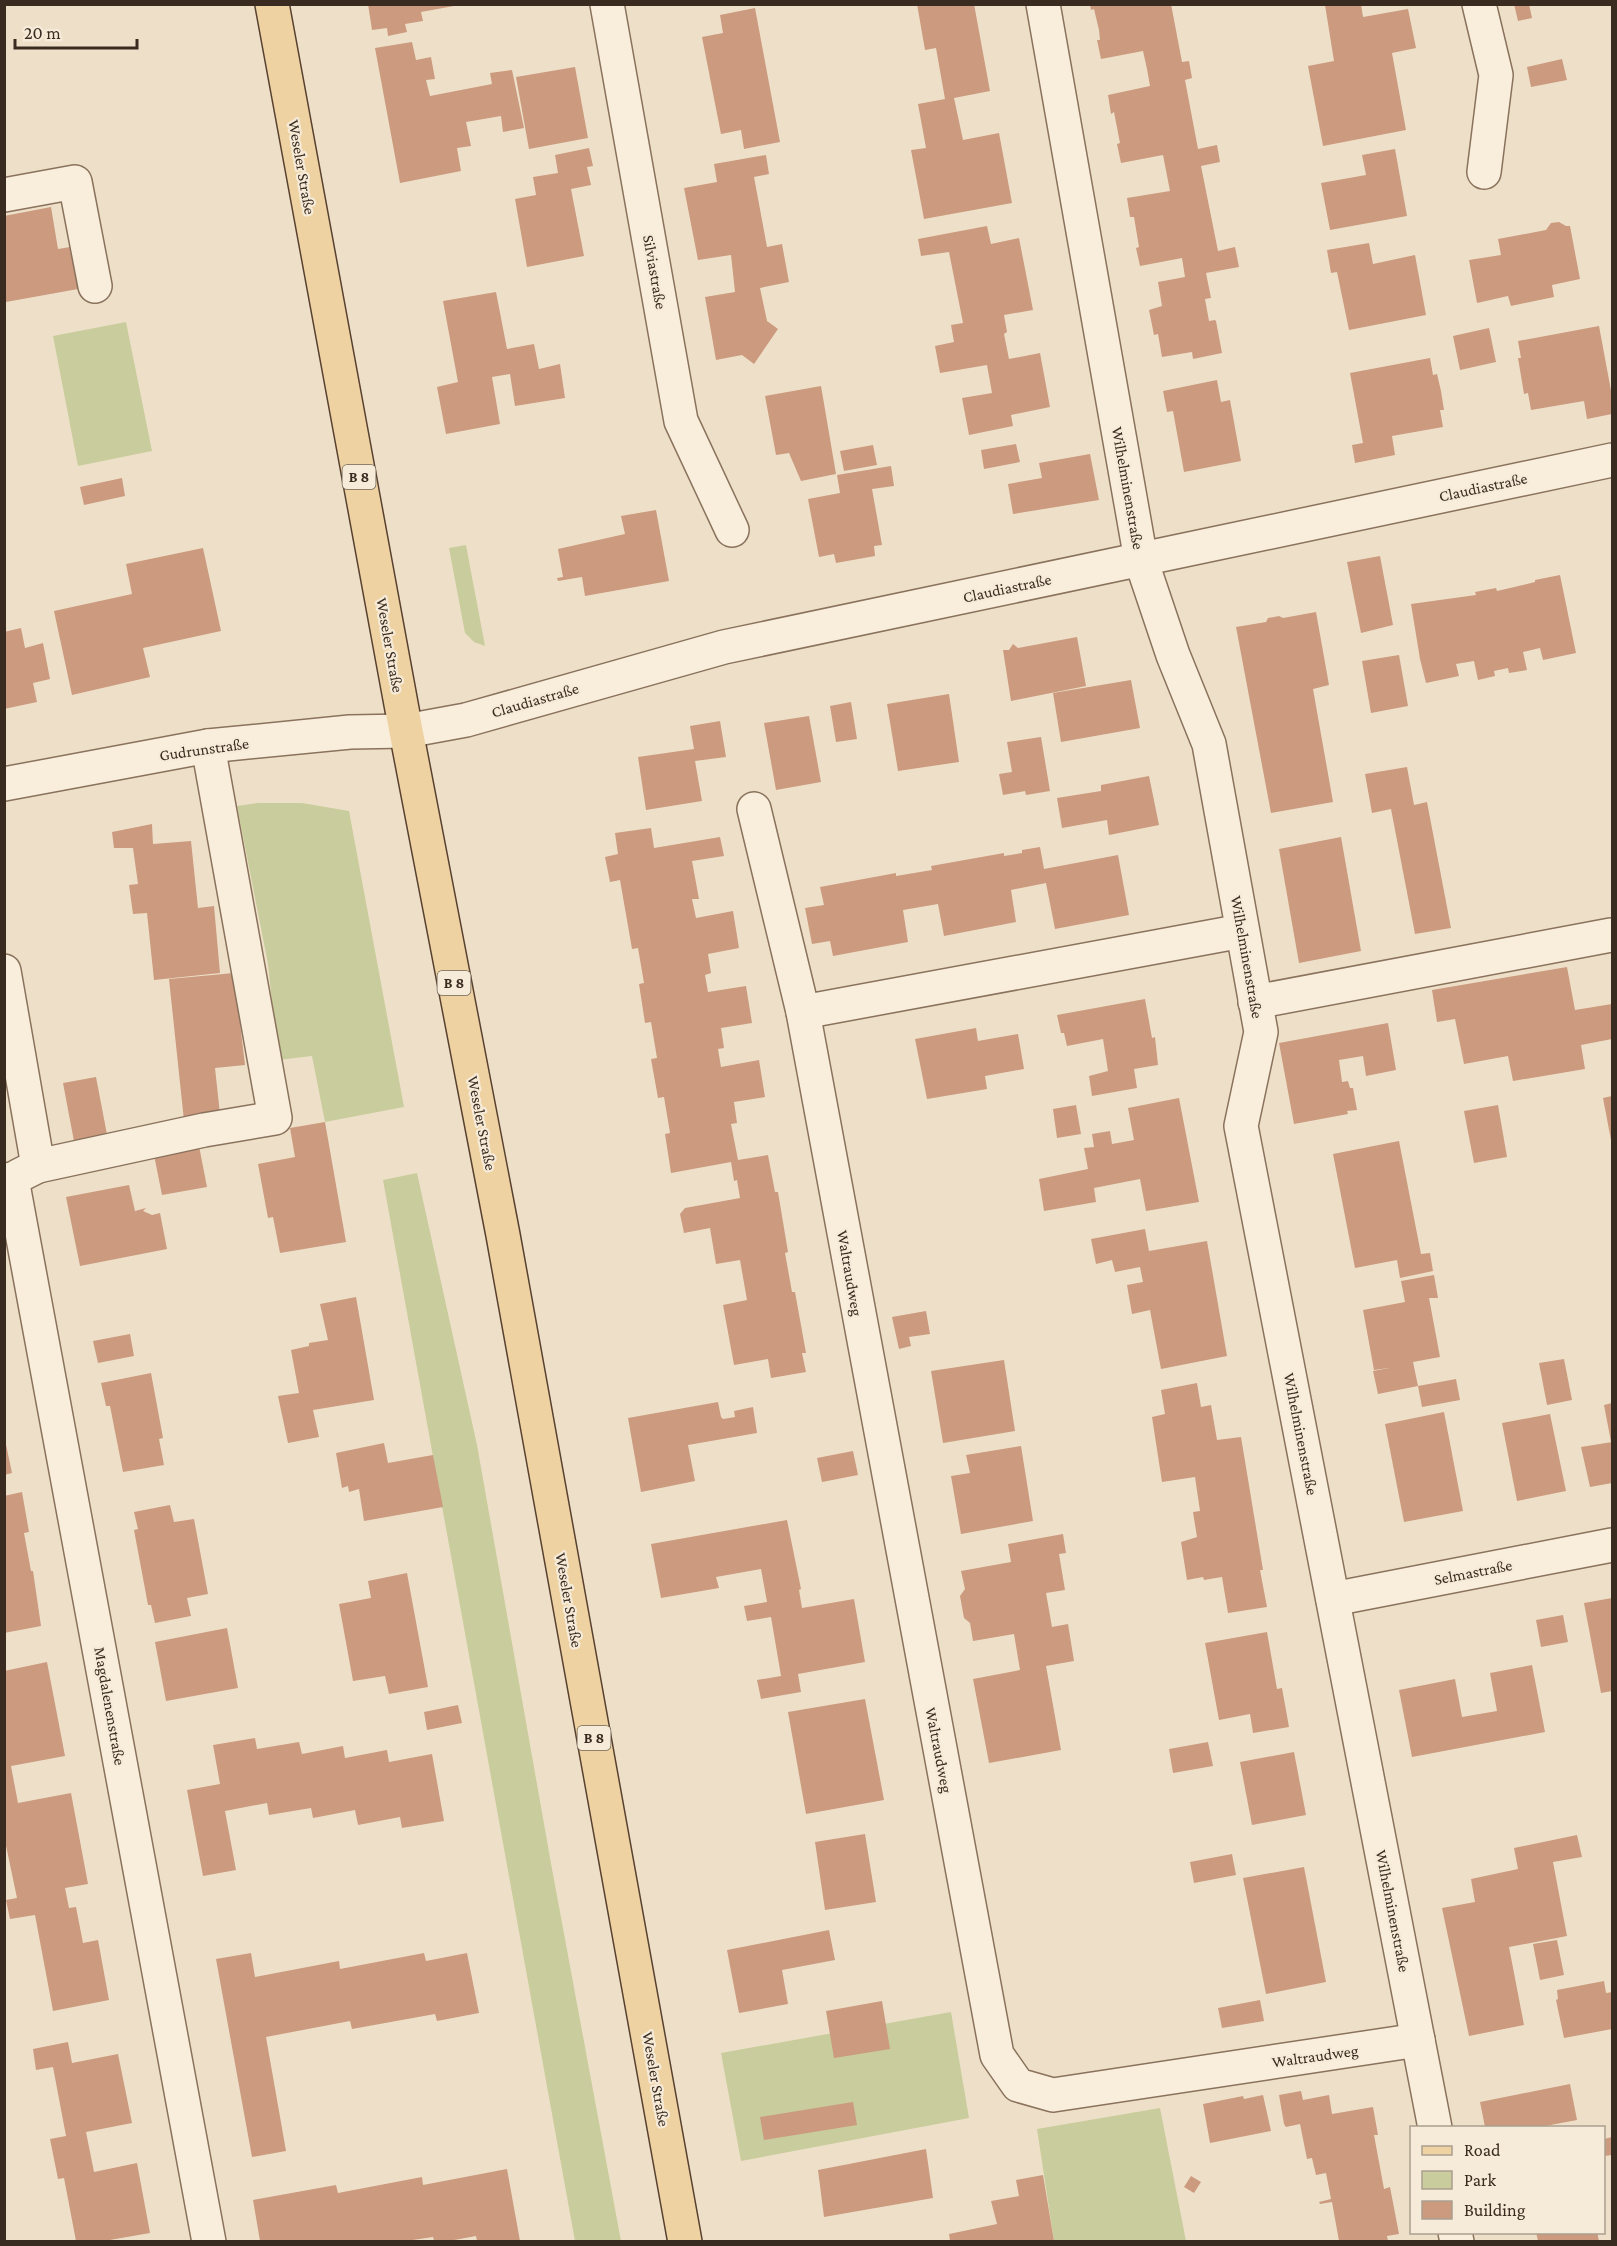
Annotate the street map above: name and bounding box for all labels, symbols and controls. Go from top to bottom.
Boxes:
scale bar [15,12,136,50]
text: 20 m [24,23,61,43]
street label: Weseler Straße [285,118,319,216]
street label: Silviastraße [640,234,670,310]
street label: Wilhelminenstraße [1109,425,1147,551]
road number: B 8 [342,465,376,489]
street label: Claudiastraße [1437,469,1529,505]
street label: Claudiastraße [961,570,1053,606]
street label: Weseler Straße [373,596,407,694]
street label: Claudiastraße [489,679,581,721]
street label: Gudrunstraße [158,734,250,764]
street label: Wilhelminenstraße [1228,894,1266,1020]
road number: B 8 [438,971,470,995]
street label: Weseler Straße [465,1074,499,1172]
street label: Waltraudweg [833,1229,866,1318]
street label: Wilhelminenstraße [1281,1371,1321,1497]
street label: Weseler Straße [552,1551,586,1649]
street label: Selmastraße [1432,1556,1514,1588]
street label: Magdalenenstraße [90,1645,129,1767]
street label: Waltraudweg [921,1706,956,1795]
road number: B 8 [578,1726,610,1750]
street label: Wilhelminenstraße [1373,1848,1413,1974]
street label: Weseler Straße [639,2030,673,2128]
street label: Waltraudweg [1271,2041,1360,2071]
legend [1410,2126,1605,2234]
text: Road [1464,2140,1501,2160]
text: Park [1464,2170,1496,2190]
text: Building [1464,2200,1526,2220]

